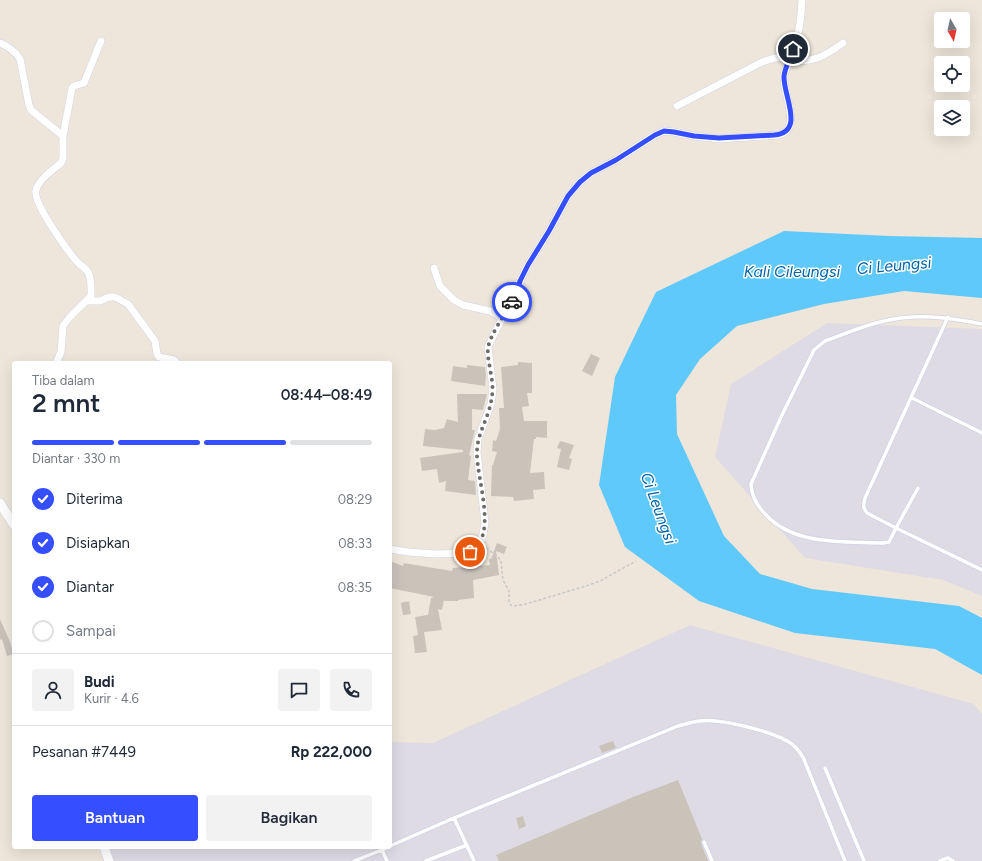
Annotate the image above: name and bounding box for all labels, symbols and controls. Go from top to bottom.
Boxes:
north arrow [934,12,970,48]
map controls [934,12,970,136]
pin [776,32,810,66]
icon: home [782,38,804,60]
button: locate [934,56,970,92]
button: layers [934,100,970,136]
water label: Ci Leungsi [856,253,932,278]
water label: Kali Cileungsi [744,262,840,281]
courier [492,282,532,322]
icon: car [501,291,523,313]
text: Tiba dalam [32,373,94,388]
text: 08:44–08:49 [281,386,372,404]
text: 2 mnt [32,387,100,419]
text: Diantar · 330 m [32,451,120,466]
water label: Ci Leungsi [637,470,680,547]
icon: check [32,488,54,510]
text: Diterima [66,490,123,508]
text: 08:29 [338,492,372,507]
icon: check [32,532,54,554]
text: Disiapkan [66,534,130,552]
pin [453,535,487,569]
text: 08:33 [338,536,372,551]
icon: bag [459,541,481,563]
icon: check [32,576,54,598]
text: Diantar [66,578,114,596]
text: 08:35 [338,580,372,595]
text: Sampai [66,622,116,640]
button: person [32,669,74,711]
button: chat [278,669,320,711]
button: phone [330,669,372,711]
text: Budi [84,673,115,691]
text: Kurir · 4.6 [84,691,139,706]
text: Pesanan #7449 [32,743,136,761]
text: Rp 222,000 [291,743,372,761]
button: Bantuan [32,795,198,841]
button: Bagikan [206,795,372,841]

